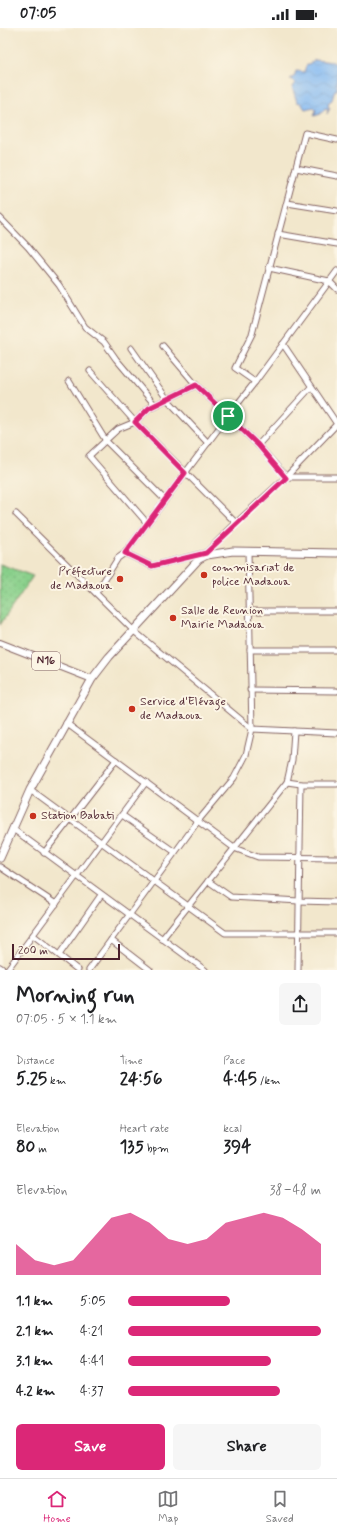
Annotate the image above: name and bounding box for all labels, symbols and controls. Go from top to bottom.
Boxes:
text: 07:05 [20,4,56,24]
pin [211,399,245,433]
icon: arrive [217,405,239,427]
place label: commisariat de police Madaoua [212,560,295,590]
place label: Préfecture de Madaoua [50,564,113,594]
marker: commisariat de police Madaoua [199,570,209,580]
marker: Préfecture de Madaoua [115,574,125,584]
place label: Salle de Reunion Mairie Madaoua [181,603,265,633]
marker: Salle de Reunion Mairie Madaoua [168,613,178,623]
road number: N16 [32,652,60,670]
place label: Service d'Elévage de Madaoua [140,694,226,724]
marker: Service d'Elévage de Madaoua [127,704,137,714]
place label: Station Babati [41,808,114,824]
marker: Station Babati [28,811,38,821]
scale bar [12,942,120,961]
text: 200 m [18,944,48,958]
text: Morning run [16,982,135,1010]
button: share [279,983,321,1025]
text: 07:05 · 5 × 1.1 km [16,1011,117,1028]
text: Distance [16,1054,55,1068]
text: Time [120,1054,143,1068]
text: Pace [223,1054,245,1068]
text: 5.25 [16,1068,47,1090]
text: 24:56 [120,1068,162,1090]
text: 4:45 [223,1068,257,1090]
text: km [47,1074,66,1088]
text: /km [257,1074,281,1088]
text: Elevation [16,1122,59,1136]
text: Heart rate [120,1122,169,1136]
text: kcal [223,1122,242,1136]
text: 80 [16,1136,35,1158]
text: 135 [120,1136,144,1158]
text: 394 [223,1136,251,1158]
text: m [35,1142,47,1156]
text: bpm [144,1142,169,1156]
text: Elevation [16,1182,67,1199]
text: 38–48 m [269,1182,321,1199]
text: 1.1 km [16,1293,53,1310]
text: 5:05 [80,1293,105,1310]
text: 2.1 km [16,1323,53,1340]
text: 4:21 [80,1323,103,1340]
text: 3.1 km [16,1353,53,1370]
text: 4:41 [80,1353,104,1370]
text: 4.2 km [16,1383,55,1400]
text: 4:37 [80,1383,103,1400]
button: Save [16,1424,165,1470]
button: Share [173,1424,321,1470]
tab: Home [43,1488,71,1526]
tab: Map [157,1488,179,1526]
tab: Saved [266,1488,294,1526]

